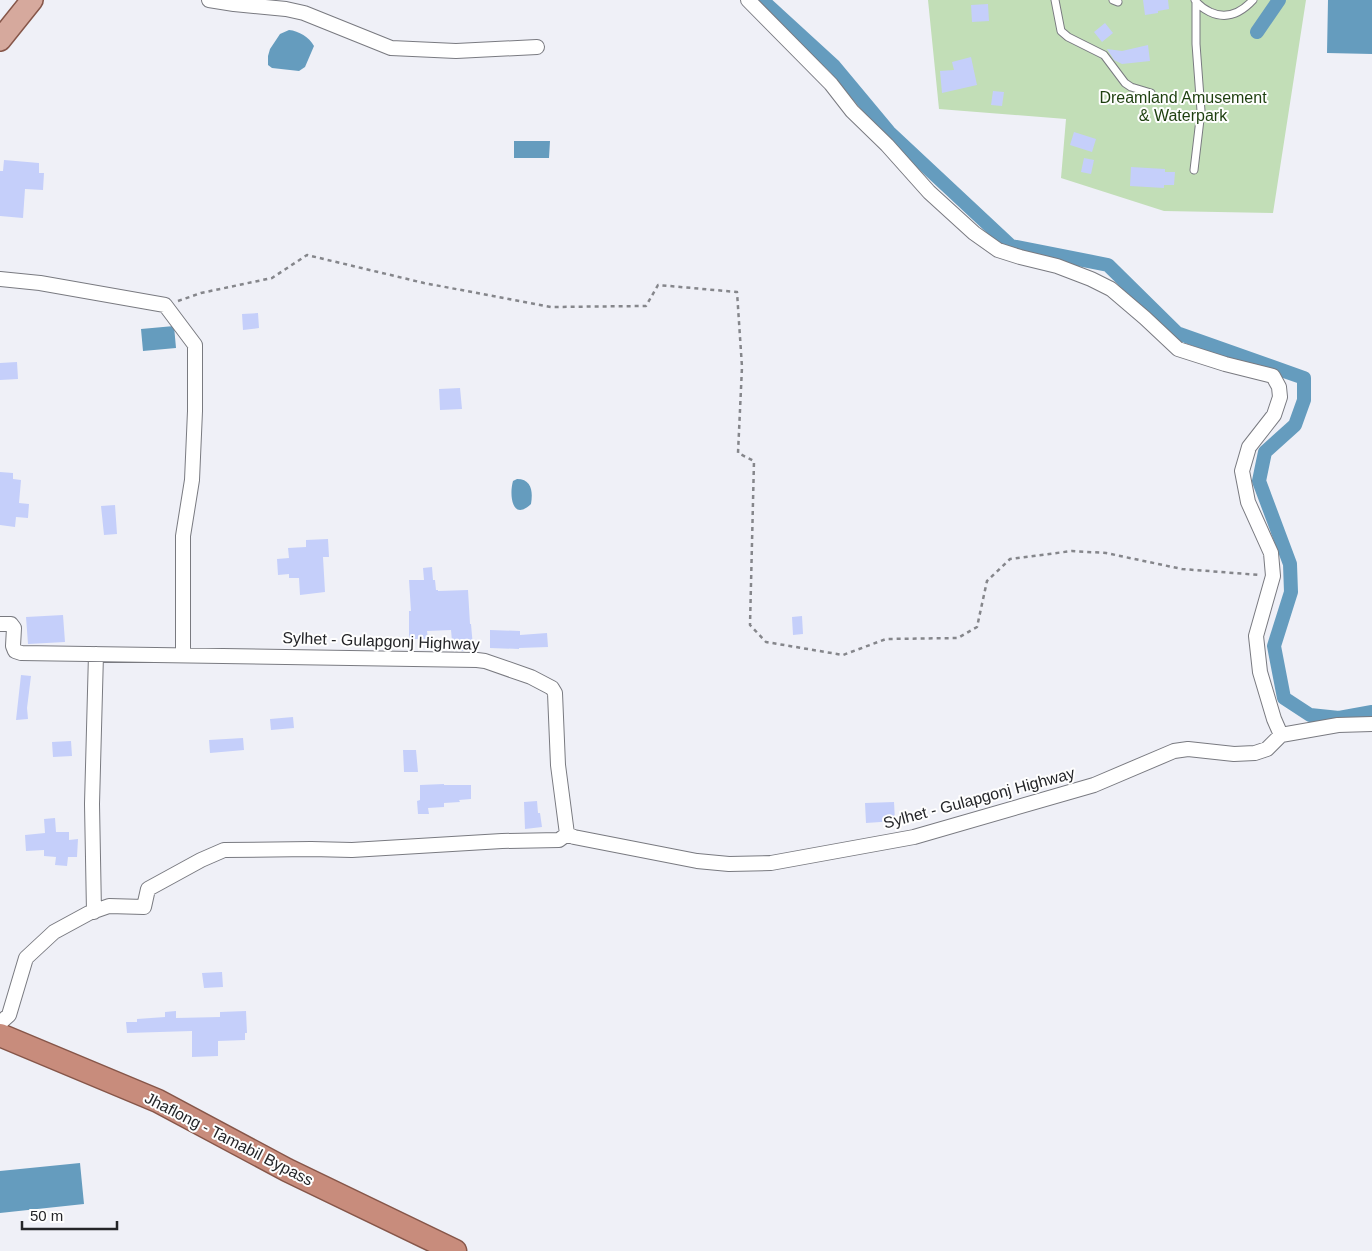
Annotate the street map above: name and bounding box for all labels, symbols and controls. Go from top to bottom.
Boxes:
park label: Dreamland Amusement & Waterpark [1099,89,1267,124]
street label: Sylhet - Gulapgonj Highway [282,629,480,653]
street label: Sylhet - Gulapgonj Highway [881,764,1077,832]
street label: Jhaflong - Tamabil Bypass [142,1089,316,1189]
scale bar [22,1198,118,1230]
text: 50 m [30,1207,63,1224]

